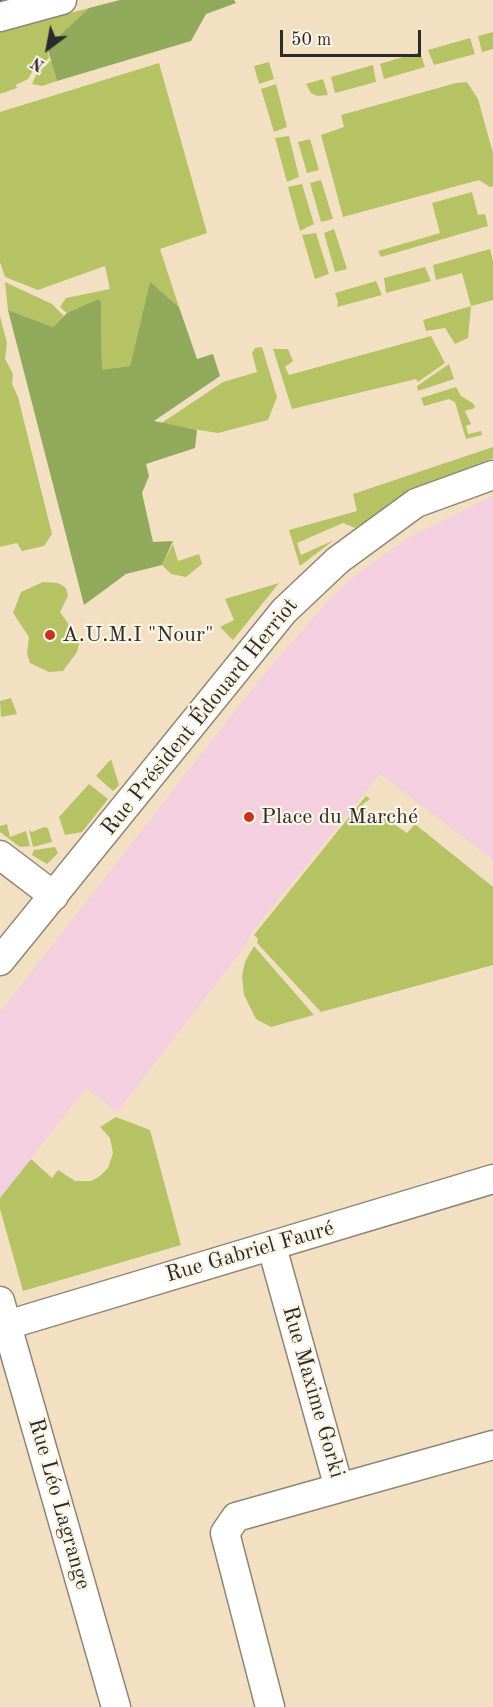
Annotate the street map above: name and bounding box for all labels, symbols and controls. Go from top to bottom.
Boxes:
north arrow [18,18,78,78]
scale bar [283,18,424,56]
text: 50 m [291,31,331,49]
text: N [29,53,48,73]
street label: Rue Président Édouard Herriot [96,593,304,841]
place label: A.U.M.I "Nour" [62,622,214,648]
marker: A.U.M.I "Nour" [43,628,57,642]
place label: Place du Marché [261,804,418,830]
marker: Place du Marché [242,810,256,824]
street label: Rue Gabriel Fauré [163,1215,337,1289]
street label: Rue Maxime Gorki [276,1303,350,1481]
street label: Rue Léo Lagrange [22,1415,96,1593]

